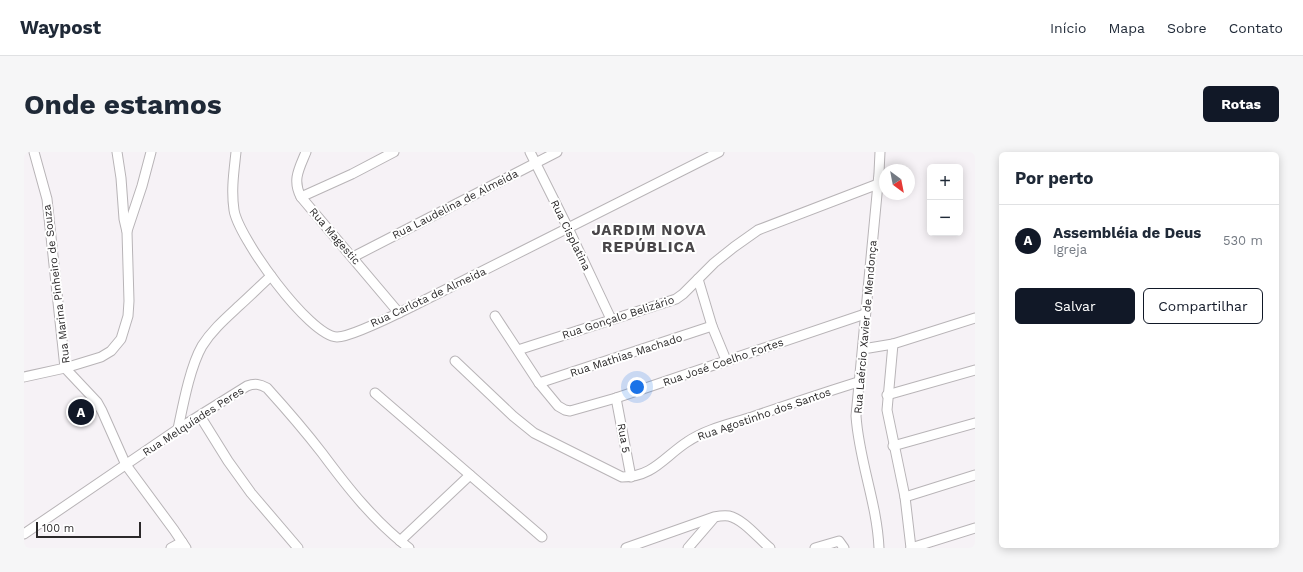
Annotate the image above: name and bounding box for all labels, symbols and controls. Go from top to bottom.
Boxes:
text: Waypost [20,16,101,39]
text: Início [1050,20,1086,36]
text: Mapa [1108,20,1145,36]
text: Sobre [1167,20,1207,36]
text: Contato [1229,20,1283,36]
button: Rotas [1203,86,1279,122]
text: Onde estamos [24,88,222,121]
north arrow [879,164,915,200]
map controls [927,164,963,236]
button: + [927,164,963,200]
street label: Rua Laudelina de Almeida [390,167,520,242]
text: Por perto [1015,168,1093,188]
street label: Rua Cisplatina [548,198,593,273]
button: − [927,200,963,236]
street label: Rua Marina Pinheiro de Souza [40,204,73,364]
street label: Rua Magestic [306,205,363,267]
district label: JARDIM NOVA REPÚBLICA [591,221,707,256]
text: Assembléia de Deus [1053,224,1201,242]
text: A [1024,233,1032,248]
text: 530 m [1223,233,1263,248]
street label: Rua Laércio Xavier de Mendonça [851,240,880,414]
text: Igreja [1053,242,1087,257]
street label: Rua Carlota de Almeida [368,265,488,330]
button: Salvar [1015,288,1135,324]
button: Compartilhar [1143,288,1263,324]
street label: Rua Gonçalo Belizário [560,293,676,342]
street label: Rua Mathias Machado [568,331,684,380]
street label: Rua José Coelho Fortes [661,336,785,389]
your location [627,377,647,397]
street label: Rua Melquíades Peres [140,384,246,459]
street label: Rua Agostinho dos Santos [696,385,833,443]
pin: A [68,397,94,427]
street label: Rua 5 [614,422,633,454]
scale bar [36,520,141,539]
text: 100 m [42,522,74,535]

